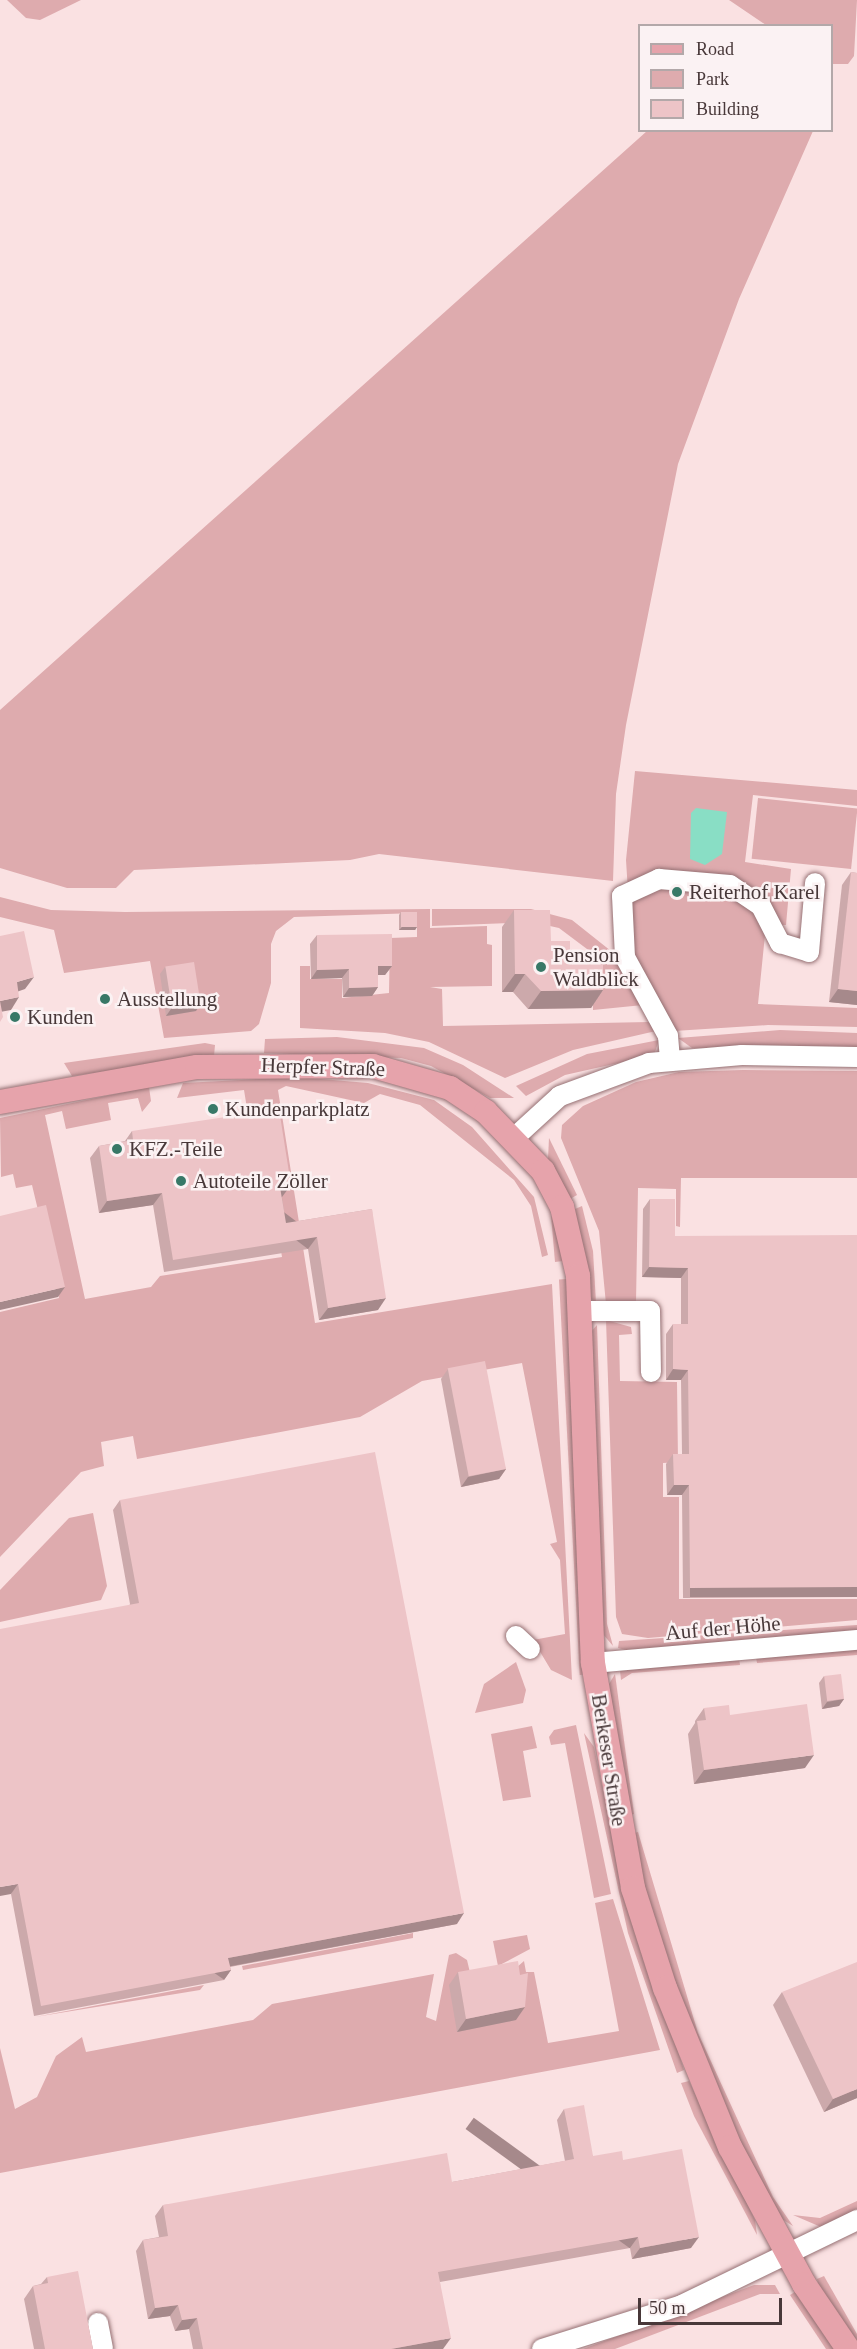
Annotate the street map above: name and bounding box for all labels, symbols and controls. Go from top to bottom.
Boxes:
legend [638,24,833,132]
text: Road [696,39,734,59]
text: Park [696,69,729,89]
text: Building [696,99,759,119]
place label: Reiterhof Karel [689,879,820,905]
marker: Reiterhof Karel [670,885,684,899]
place label: Pension Waldblick [553,942,639,992]
marker: Pension Waldblick [534,960,548,974]
place label: Ausstellung [117,986,217,1012]
marker: Ausstellung [98,992,112,1006]
place label: Kunden [27,1004,93,1030]
marker: Kunden [8,1010,22,1024]
street label: Herpfer Straße [261,1052,385,1082]
place label: Kundenparkplatz [225,1096,370,1122]
marker: Kundenparkplatz [206,1102,220,1116]
place label: KFZ.-Teile [129,1136,223,1162]
marker: KFZ.-Teile [110,1142,124,1156]
place label: Autoteile Zöller [193,1168,328,1194]
marker: Autoteile Zöller [174,1174,188,1188]
street label: Auf der Höhe [664,1610,782,1646]
street label: Berkeser Straße [586,1692,632,1828]
scale bar [641,2286,785,2324]
text: 50 m [649,2298,686,2318]

